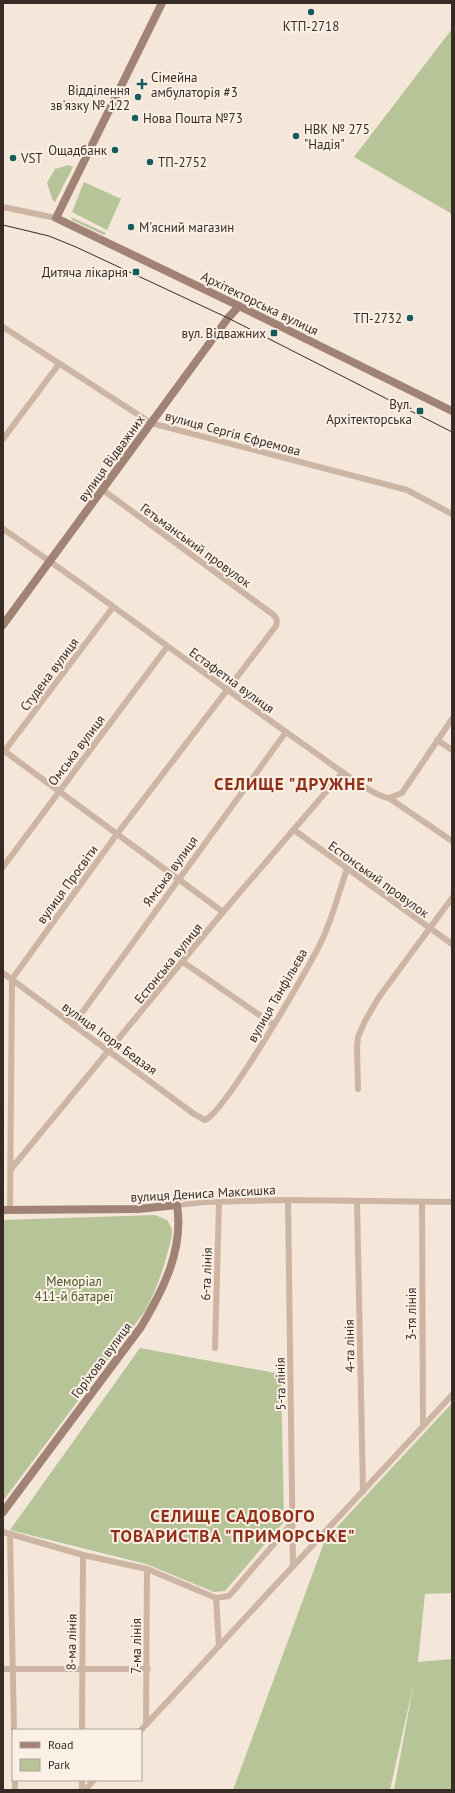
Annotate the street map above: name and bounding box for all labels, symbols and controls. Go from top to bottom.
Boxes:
marker: КТП-2718 [306,7,316,17]
place label: КТП-2718 [283,18,339,35]
place label: Сімейна амбулаторія #3 [151,69,238,101]
marker: Сімейна амбулаторія #3 [136,78,148,90]
place label: Відділення зв'язку № 122 [50,82,130,114]
marker: Відділення зв'язку № 122 [133,92,143,102]
place label: Нова Пошта №73 [143,110,243,127]
marker: Нова Пошта №73 [130,113,140,123]
place label: НВК № 275 "Надія" [304,121,370,153]
marker: НВК № 275 "Надія" [291,131,301,141]
place label: Ощадбанк [48,142,108,159]
marker: Ощадбанк [110,145,120,155]
place label: VST [20,150,43,167]
marker: VST [8,153,18,163]
place label: ТП-2752 [158,154,207,171]
marker: ТП-2752 [145,157,155,167]
place label: М'ясний магазин [139,219,234,236]
marker: М'ясний магазин [126,222,136,232]
place label: Дитяча лікарня [42,264,128,281]
marker: Дитяча лікарня [131,267,141,277]
street label: Архітекторська вулиця [198,268,321,339]
place label: ТП-2732 [353,310,402,327]
marker: ТП-2732 [405,313,415,323]
place label: вул. Відважних [181,325,266,342]
marker: вул. Відважних [269,328,279,338]
place label: Вул. Архітекторська [326,396,412,428]
marker: Вул. Архітекторська [415,406,425,416]
street label: вулиця Сергія Єфремова [163,407,303,460]
street label: вулиця Відважних [74,411,149,505]
street label: Гетьманський провулок [137,499,255,592]
street label: Студена вулиця [16,634,83,714]
street label: Естафетна вулиця [186,644,278,717]
street label: Омська вулиця [44,711,109,789]
district label: СЕЛИЩЕ "ДРУЖНЕ" [214,773,374,795]
street label: Ямська вулиця [139,833,202,910]
street label: Естонський провулок [325,837,433,922]
street label: вулиця Просвіти [33,841,102,927]
street label: Естонська вулиця [131,920,206,1007]
street label: вулиця Танфільєва [244,945,311,1045]
street label: вулиця Ігоря Бедзая [59,998,161,1079]
street label: вулиця Дениса Максишка [130,1181,276,1206]
street label: 6-та лінія [197,1247,216,1301]
park label: Меморіал 411-й батареї [35,1273,114,1305]
street label: 3-тя лінія [403,1287,420,1341]
street label: Горіхова вулиця [67,1319,136,1402]
street label: 4-та лінія [341,1319,358,1373]
street label: 5-та лінія [272,1357,289,1411]
district label: СЕЛИЩЕ САДОВОГО ТОВАРИСТВА "ПРИМОРСЬКЕ" [111,1505,355,1547]
street label: 8-ма лінія [63,1613,80,1671]
street label: 7-ма лінія [128,1618,145,1674]
legend [12,1729,142,1781]
text: Road [48,1737,73,1752]
text: Park [48,1757,70,1772]

